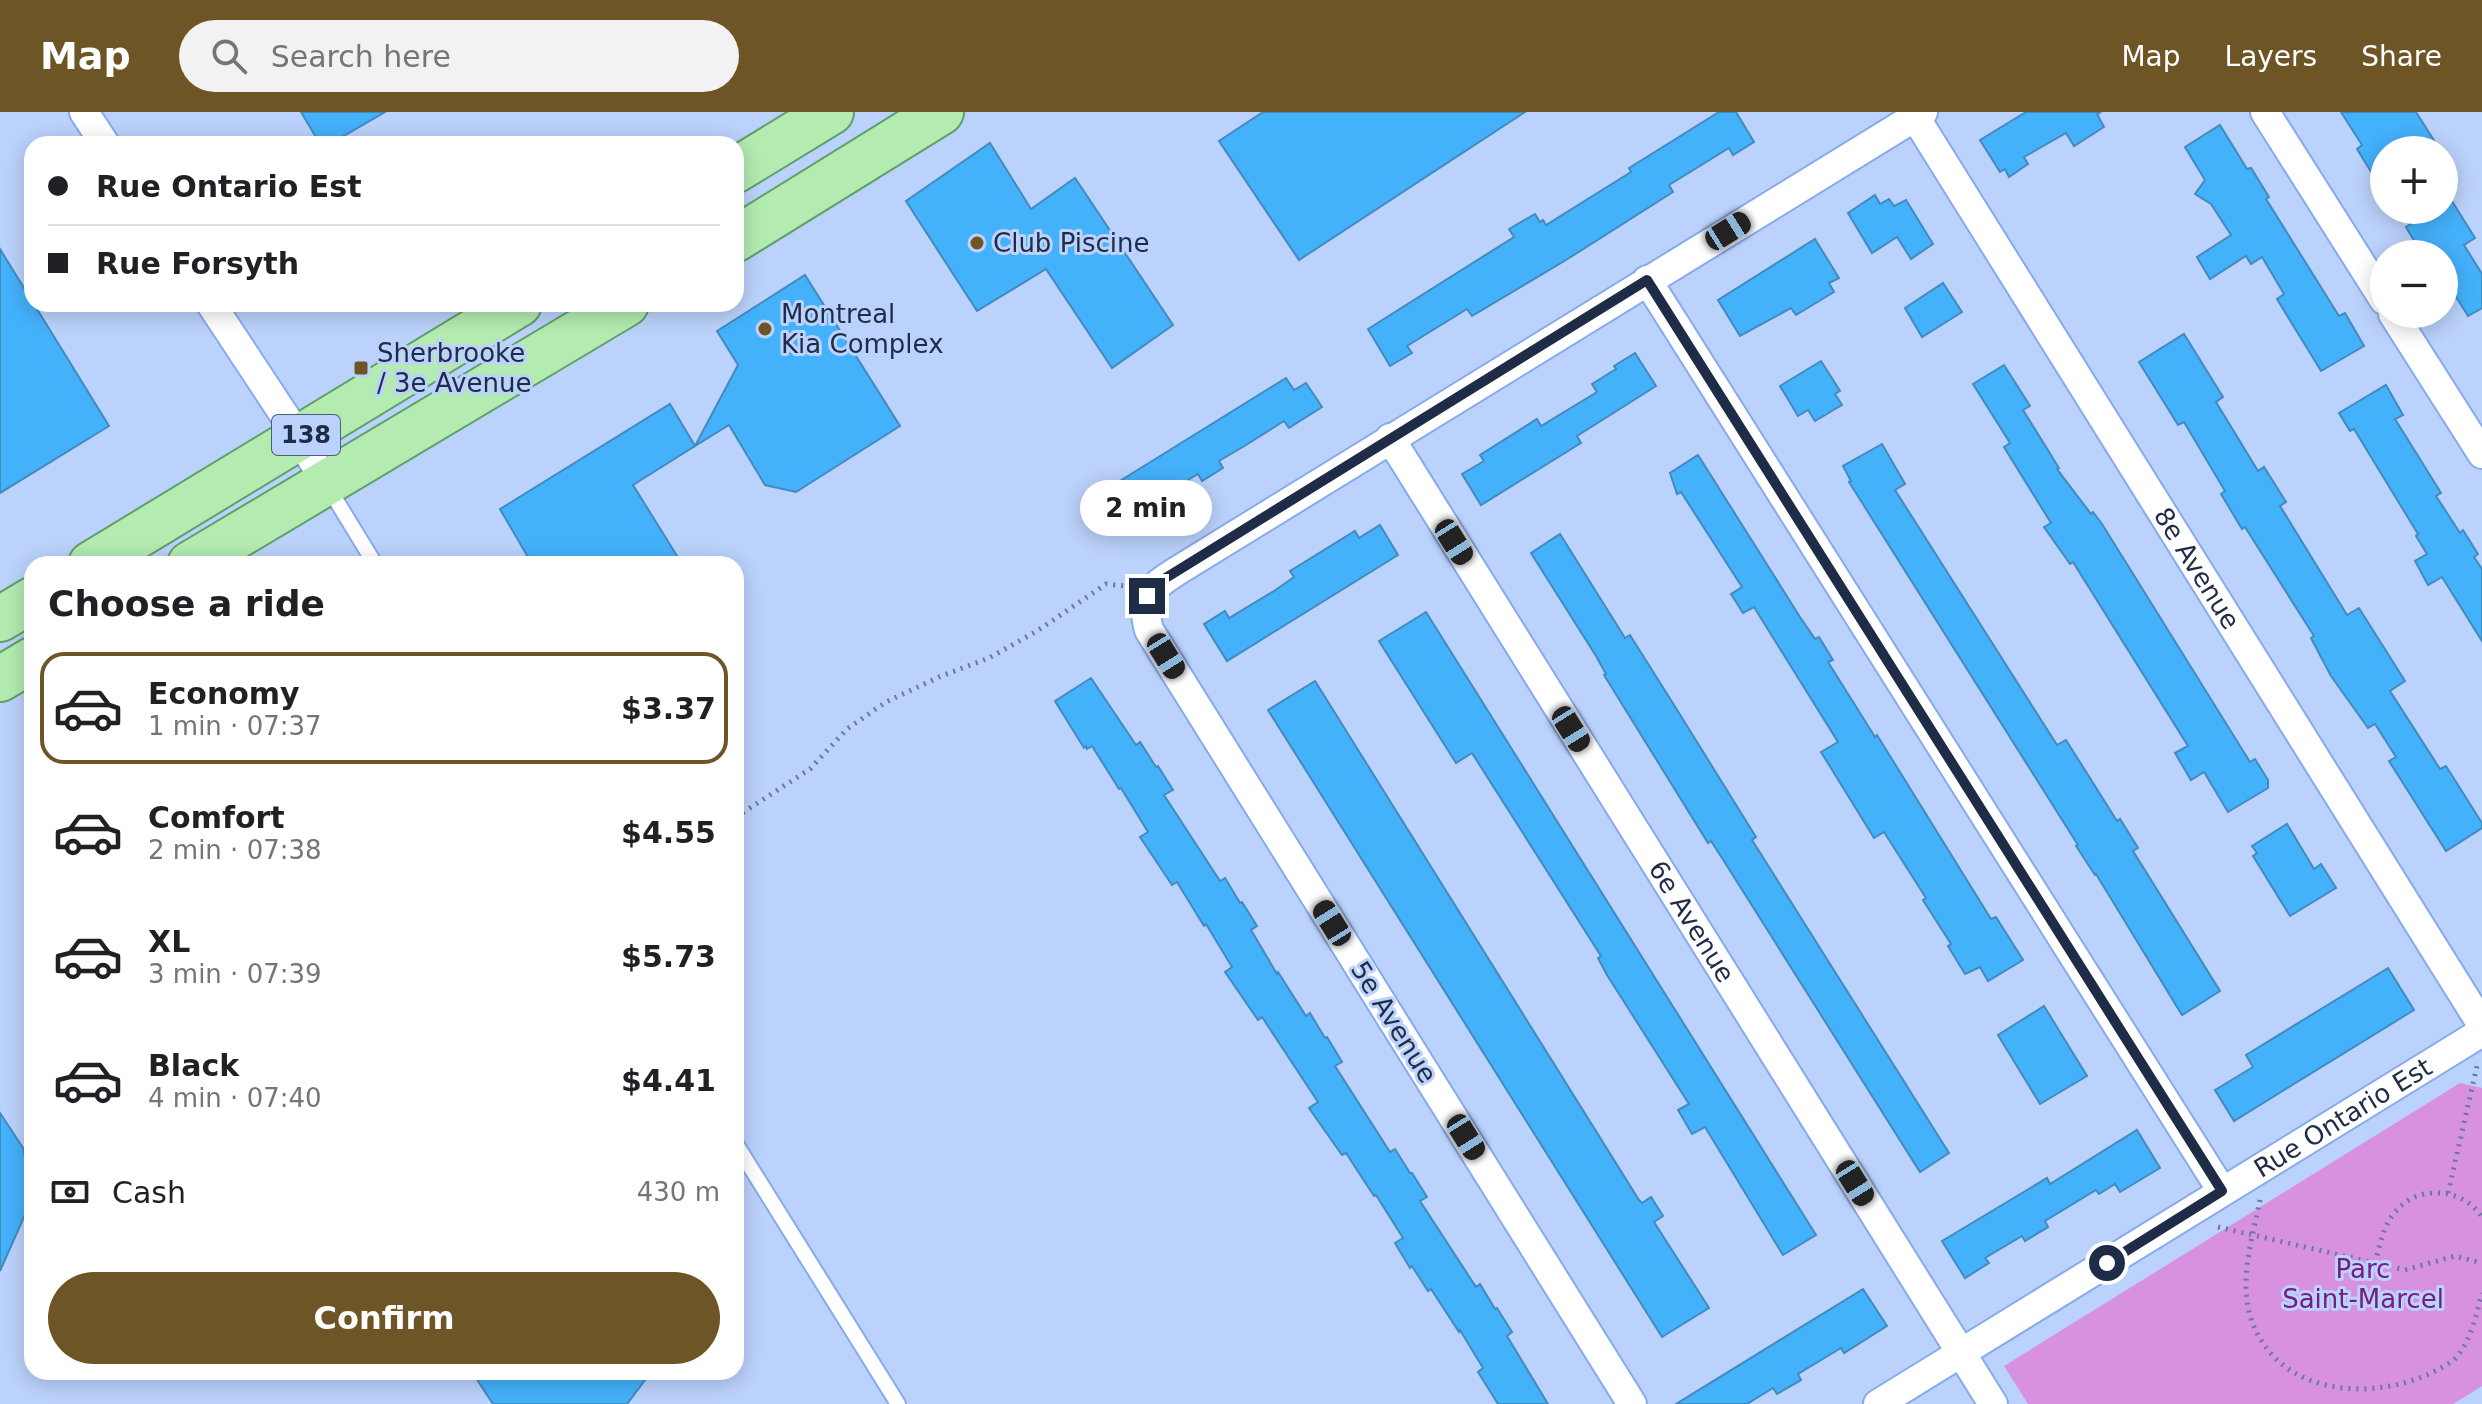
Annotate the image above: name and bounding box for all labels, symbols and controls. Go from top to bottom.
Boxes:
search box [179,20,739,92]
text: Map [40,34,131,78]
icon: search [207,34,251,78]
text: Search here [271,39,451,74]
text: Map [2121,40,2181,73]
text: Layers [2225,40,2317,73]
text: Share [2361,40,2442,73]
map controls [2370,136,2458,328]
button: + [2370,136,2458,224]
text: Rue Ontario Est [96,169,362,204]
car [1701,208,1755,254]
place label: Club Piscine [993,228,1150,258]
marker: Club Piscine [968,234,986,252]
button: − [2370,240,2458,328]
text: Rue Forsyth [96,246,299,281]
place label: Montreal Kia Complex [781,299,944,359]
marker: Montreal Kia Complex [756,320,774,338]
place label: Sherbrooke / 3e Avenue [377,338,531,398]
marker: Sherbrooke / 3e Avenue [352,359,370,377]
road number: 138 [272,415,340,455]
callout: 2 min [1081,480,1213,536]
text: 2 min [1105,493,1187,523]
street label: 8e Avenue [2148,502,2246,635]
car [1431,515,1477,569]
route end [1129,578,1165,614]
text: Choose a ride [48,583,325,624]
car [1143,629,1189,683]
icon: car [52,672,124,744]
text: Economy [148,676,300,711]
text: $3.37 [621,691,716,726]
car [1548,702,1594,756]
text: 1 min · 07:37 [148,711,322,741]
icon: car [52,796,124,868]
text: Comfort [148,800,285,835]
text: $4.55 [621,815,716,850]
text: 2 min · 07:38 [148,835,322,865]
street label: 6e Avenue [1643,855,1741,988]
car [1309,896,1355,950]
icon: car [52,920,124,992]
text: XL [148,924,190,959]
text: $5.73 [621,939,716,974]
street label: 5e Avenue [1345,956,1443,1088]
text: 3 min · 07:39 [148,959,322,989]
icon: car [52,1044,124,1116]
text: Black [148,1048,239,1083]
street label: Rue Ontario Est [2249,1052,2437,1184]
text: $4.41 [621,1063,716,1098]
text: 4 min · 07:40 [148,1083,322,1113]
car [1443,1110,1489,1164]
car [1832,1156,1878,1210]
icon: cash [48,1170,92,1214]
text: Cash [112,1175,186,1210]
text: 430 m [637,1177,720,1207]
route start [2089,1245,2125,1281]
park label: Parc Saint-Marcel [2282,1254,2444,1314]
button: Confirm [48,1272,720,1364]

